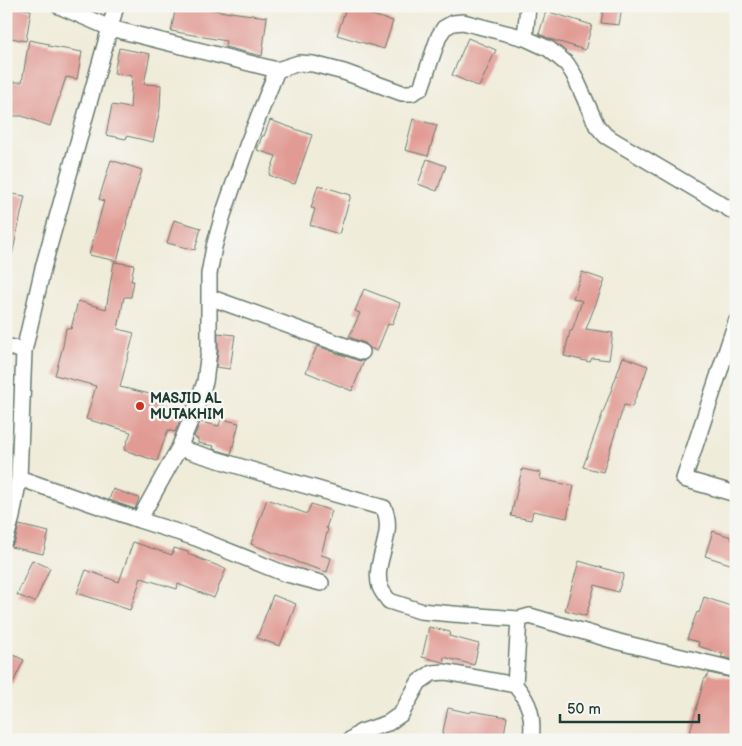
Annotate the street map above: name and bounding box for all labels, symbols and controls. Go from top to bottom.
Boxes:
place label: MASJID AL MUTAKHIM [150,390,224,423]
marker: MASJID AL MUTAKHIM [134,400,146,412]
scale bar [560,691,698,723]
text: 50 m [567,700,601,719]

